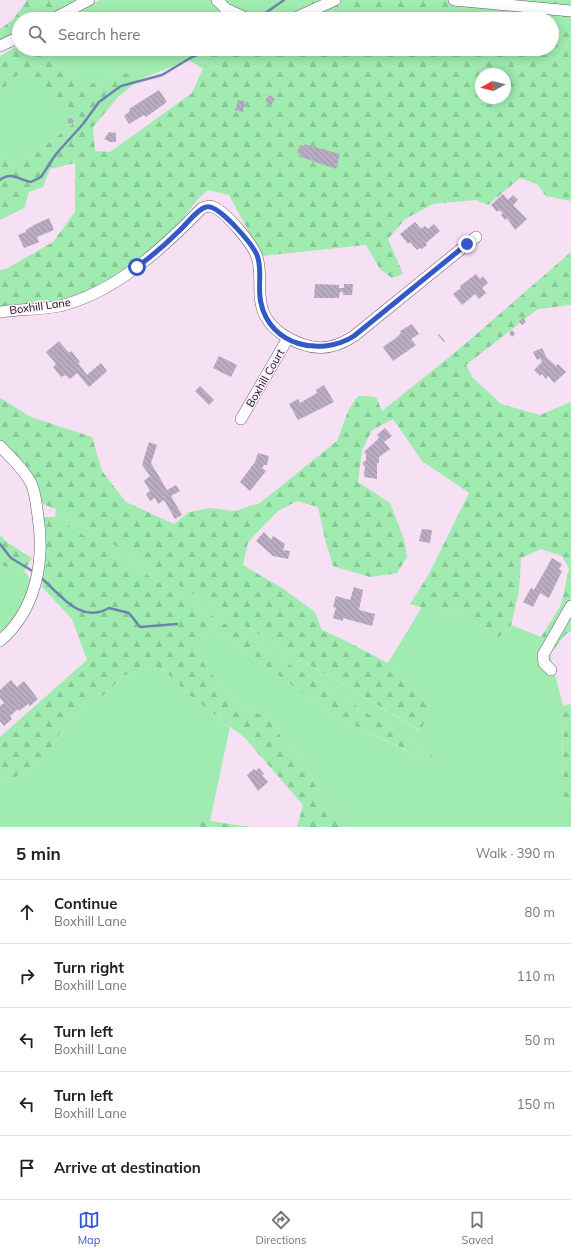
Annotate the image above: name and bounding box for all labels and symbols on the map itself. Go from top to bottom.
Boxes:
north arrow [475,68,511,104]
route end [458,235,476,253]
route start [128,258,146,276]
street label: Boxhill Lane [8,295,72,317]
street label: Boxhill Court [243,346,287,409]

